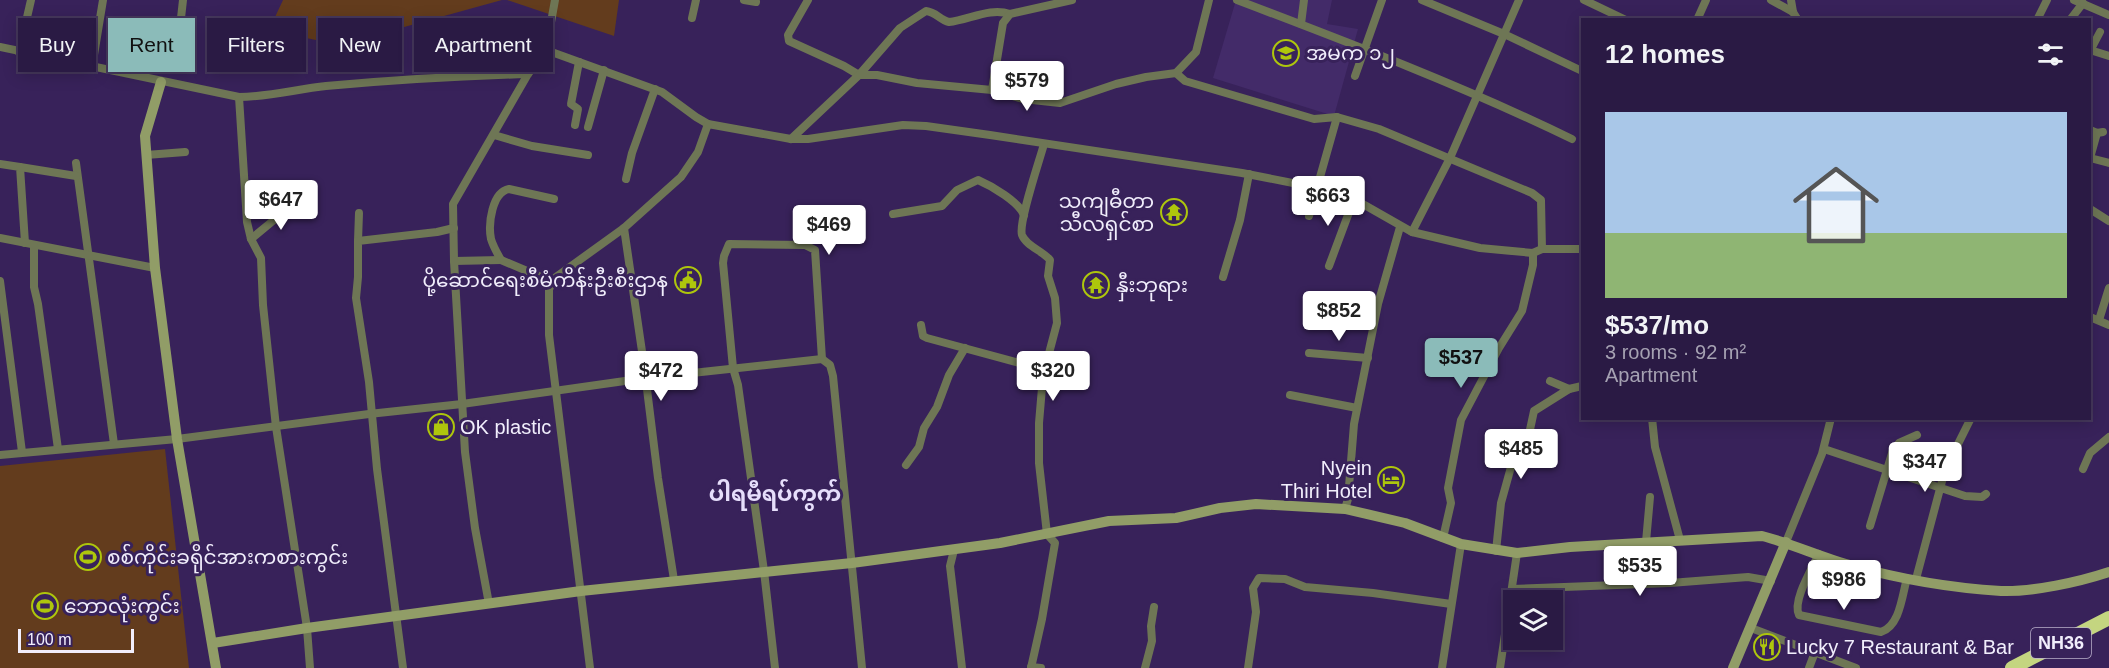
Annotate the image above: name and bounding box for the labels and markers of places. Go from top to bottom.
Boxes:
school or university icon: အမက ၁၂ [1271,38,1301,68]
place label: အမက ၁၂ [1306,42,1395,69]
pin: $579 [991,61,1063,112]
pin: $663 [1292,176,1364,227]
pin: $647 [245,180,317,231]
place label: သကျဓီတာ သီလရှင်စာ [1059,187,1154,241]
temple icon: သကျဓီတာ သီလရှင်စာ [1159,197,1189,227]
pin: $469 [793,205,865,256]
public building icon: ပို့ဆောင်ရေးစီမံကိန်းဦးစီးဌာန [673,265,703,295]
place label: ပို့ဆောင်ရေးစီမံကိန်းဦးစီးဌာန [422,266,668,296]
temple icon: နှီးဘုရား [1081,270,1111,300]
place label: နှီးဘုရား [1116,271,1188,302]
pin: $852 [1303,291,1375,342]
pin: $537 [1425,338,1497,389]
pin: $472 [625,351,697,402]
pin: $320 [1017,351,1089,402]
shop icon: OK plastic [426,412,456,442]
place label: OK plastic [460,416,551,438]
pin: $485 [1485,429,1557,480]
pin: $347 [1889,442,1961,493]
place label: Nyein Thiri Hotel [1281,457,1372,502]
hotel icon: Nyein Thiri Hotel [1376,465,1406,495]
sports icon: စစ်ကိုင်းခရိုင်အားကစားကွင်း [73,542,103,572]
place label: စစ်ကိုင်းခရိုင်အားကစားကွင်း [107,543,348,574]
pin: $535 [1604,546,1676,597]
pin: $986 [1808,560,1880,611]
sports icon: ဘောလုံးကွင်း [30,591,60,621]
place label: ဘောလုံးကွင်း [64,592,180,623]
restaurant icon: Lucky 7 Restaurant & Bar [1752,632,1782,662]
place label: Lucky 7 Restaurant & Bar [1786,636,2014,658]

